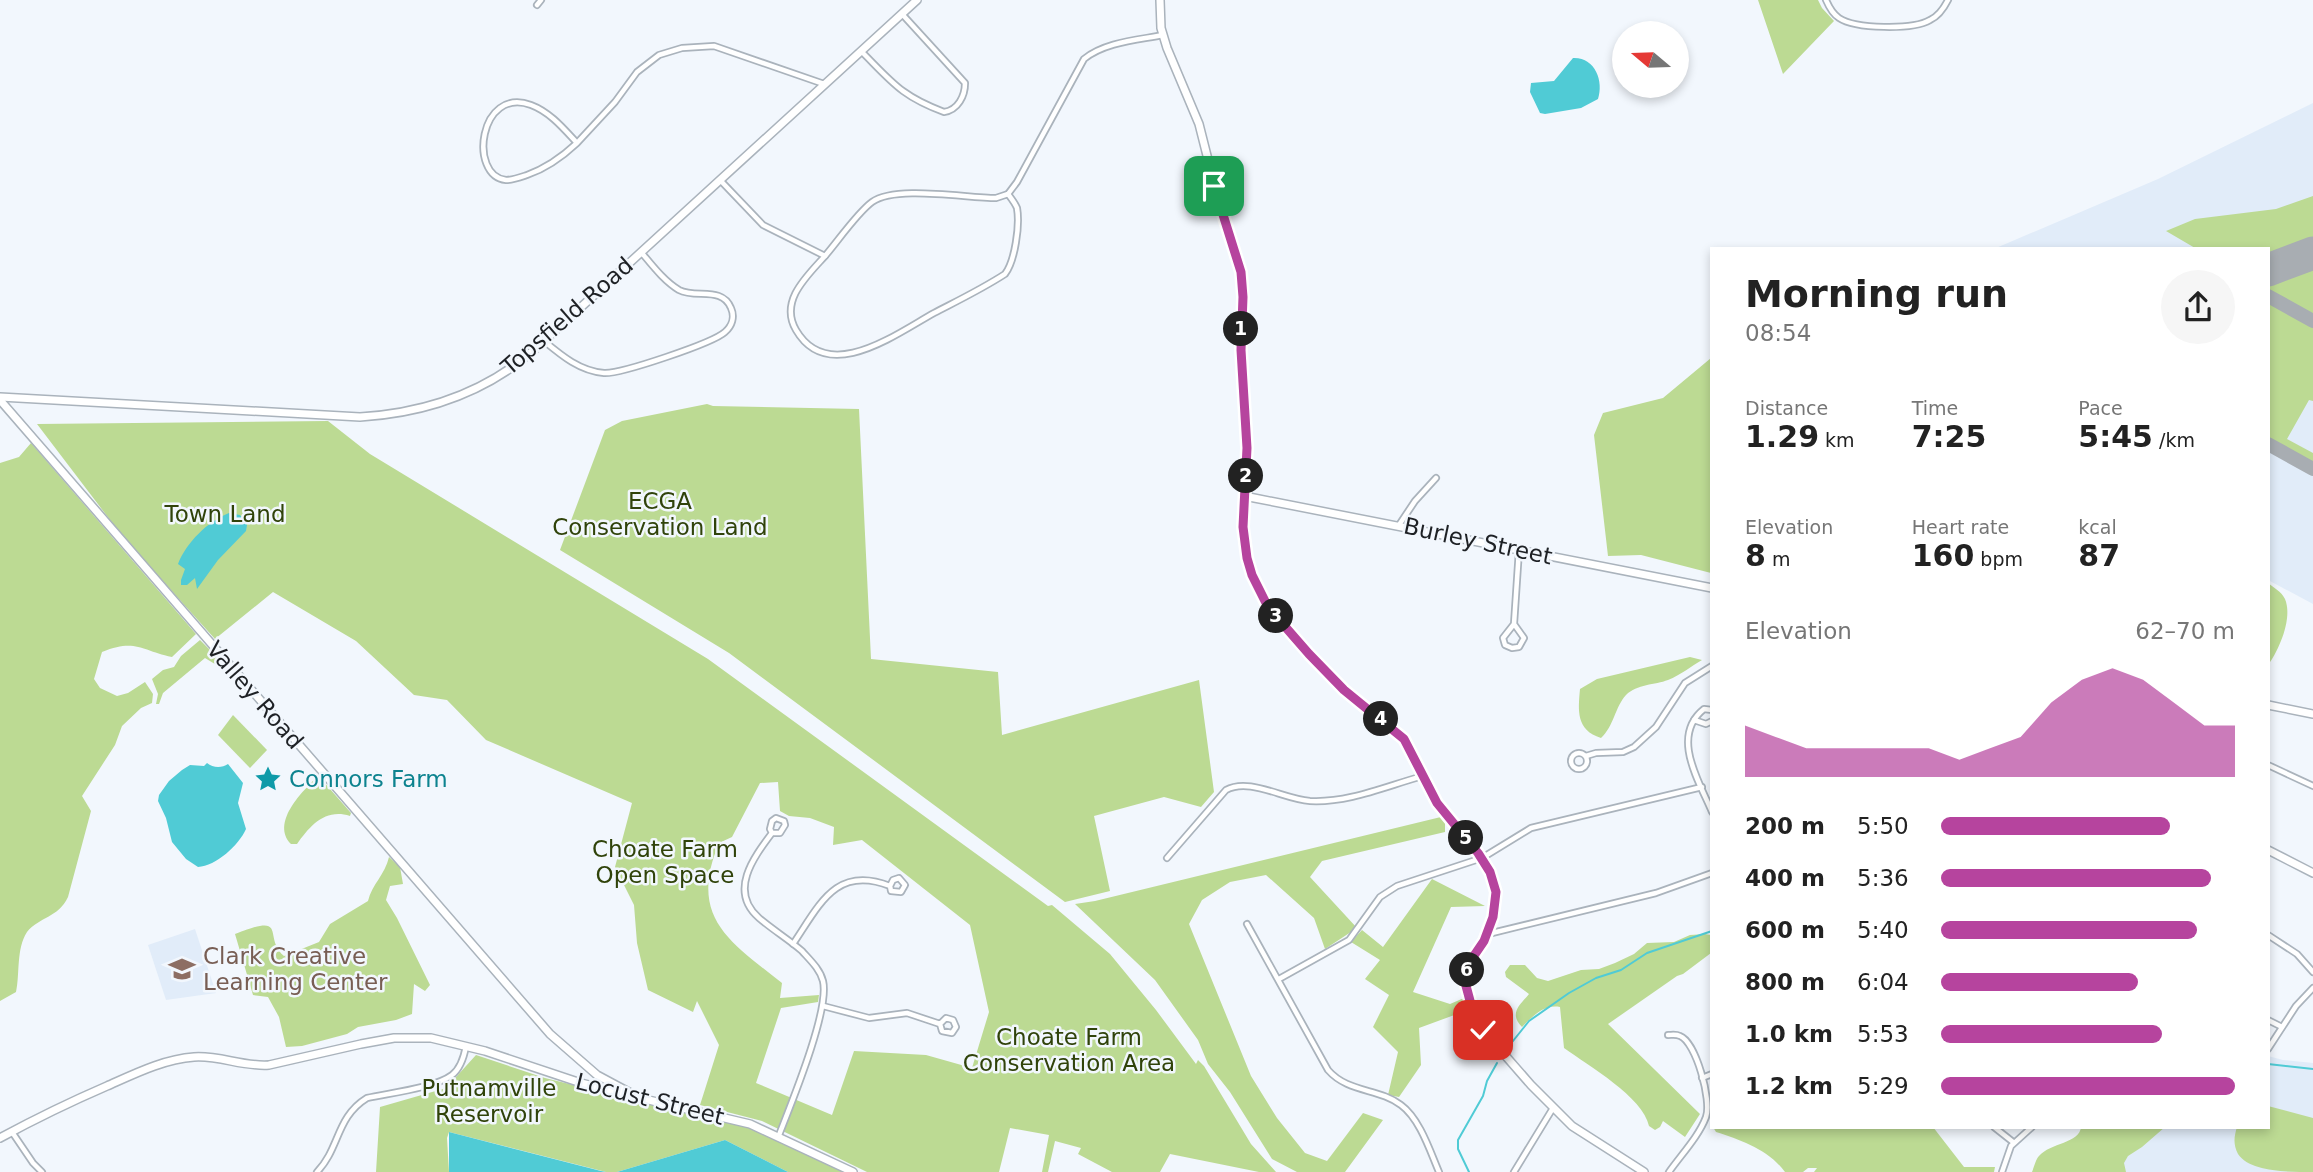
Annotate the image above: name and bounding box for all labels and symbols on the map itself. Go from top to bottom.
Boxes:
north arrow [1612,21,1689,98]
pin [1184,156,1244,216]
street label: Topsfield Road [495,252,638,381]
pin: 1 [1224,312,1258,346]
pin: 2 [1228,458,1264,494]
park label: ECGA Conservation Land [552,488,768,540]
park label: Town Land [164,501,286,527]
street label: Burley Street [1401,513,1555,569]
pin: 3 [1258,598,1294,634]
street label: Valley Road [201,636,309,754]
pin: 4 [1364,702,1398,736]
place icon: Connors Farm [253,764,283,794]
place label: Connors Farm [289,766,448,792]
pin: 5 [1448,820,1484,856]
park label: Choate Farm Open Space [592,836,738,888]
place label: Clark Creative Learning Center [203,943,388,995]
pin: 6 [1450,953,1484,988]
school or university icon: Clark Creative Learning Center [167,954,197,984]
pin [1453,1000,1513,1060]
park label: Choate Farm Conservation Area [963,1024,1175,1076]
street label: Locust Street [573,1068,727,1130]
park label: Putnamville Reservoir [421,1075,557,1127]

